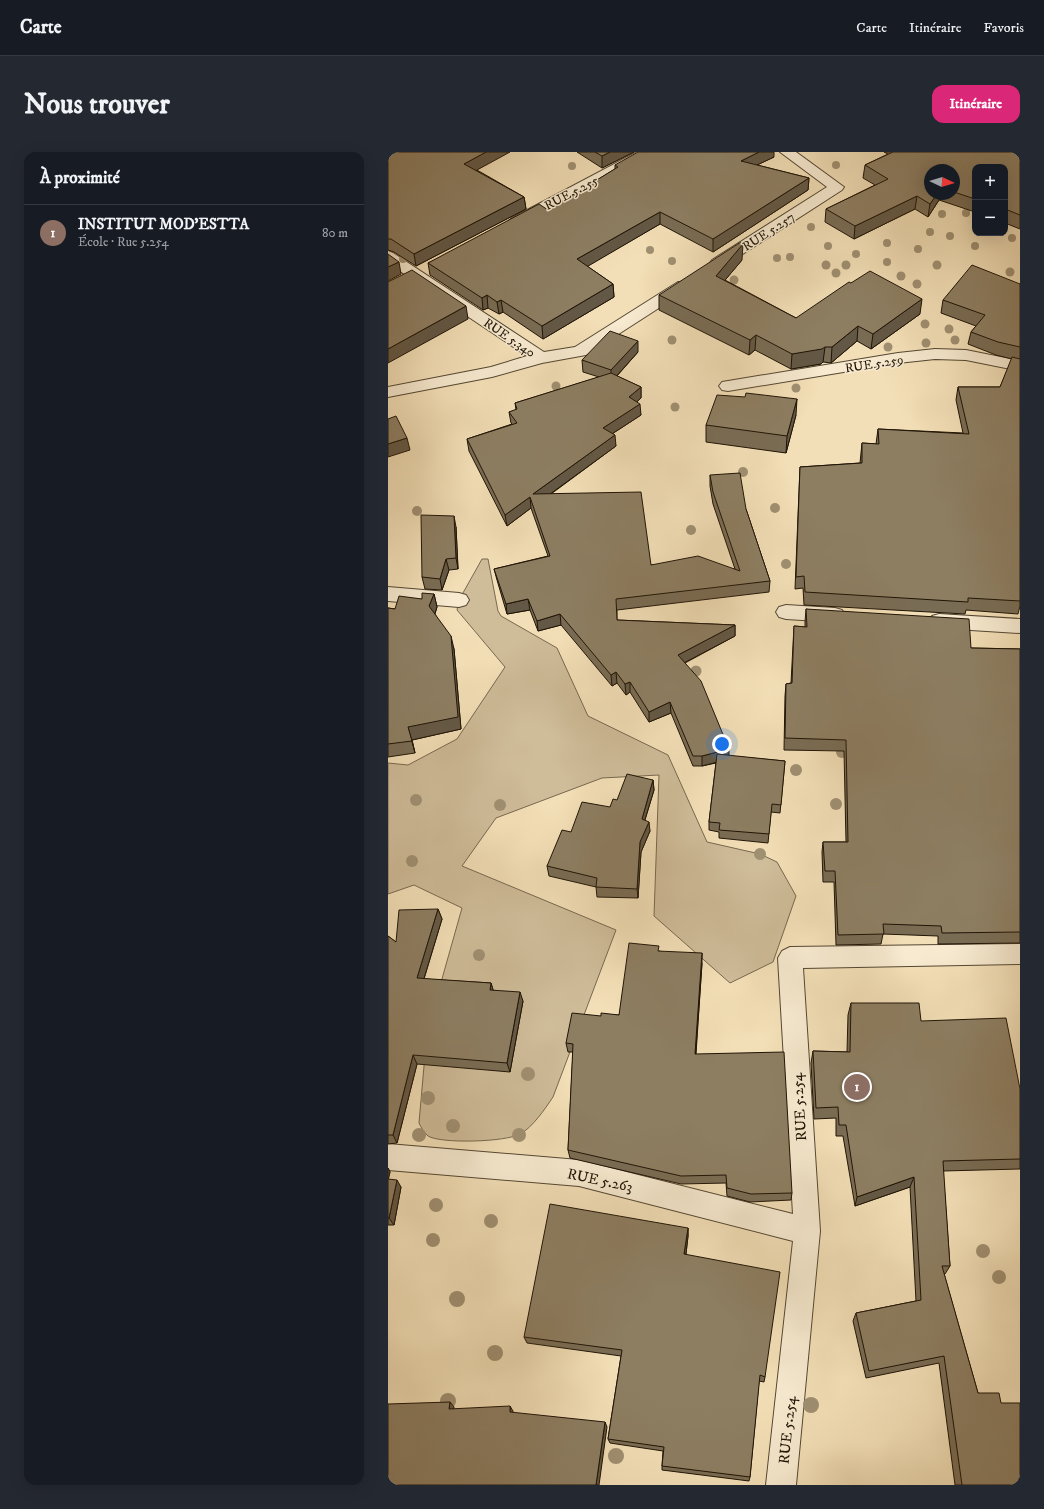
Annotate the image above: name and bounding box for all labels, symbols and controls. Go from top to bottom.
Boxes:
text: Carte [20,16,62,39]
text: Carte [856,19,887,37]
text: Itinéraire [909,19,962,37]
text: Favoris [984,19,1024,37]
button: Itinéraire [932,85,1020,123]
text: Nous trouver [24,87,170,122]
north arrow [924,164,960,200]
map controls [972,164,1008,236]
button: + [972,164,1008,200]
text: À proximité [40,167,120,189]
street label: RUE 5.255 [542,172,602,214]
button: − [972,200,1008,236]
street label: RUE 5.257 [739,209,798,255]
text: INSTITUT MOD'ESTTA [78,215,249,234]
text: 1 [51,225,55,241]
text: 80 m [322,225,348,241]
text: École · Rue 5.254 [78,234,169,250]
street label: RUE 5.340 [481,315,538,361]
street label: RUE 5.259 [844,351,904,376]
your location [712,734,732,754]
street label: RUE 5.254 [788,1072,811,1142]
pin: 1 [844,1072,870,1102]
street label: RUE 5.263 [565,1164,634,1197]
street label: RUE 5.254 [774,1395,801,1465]

